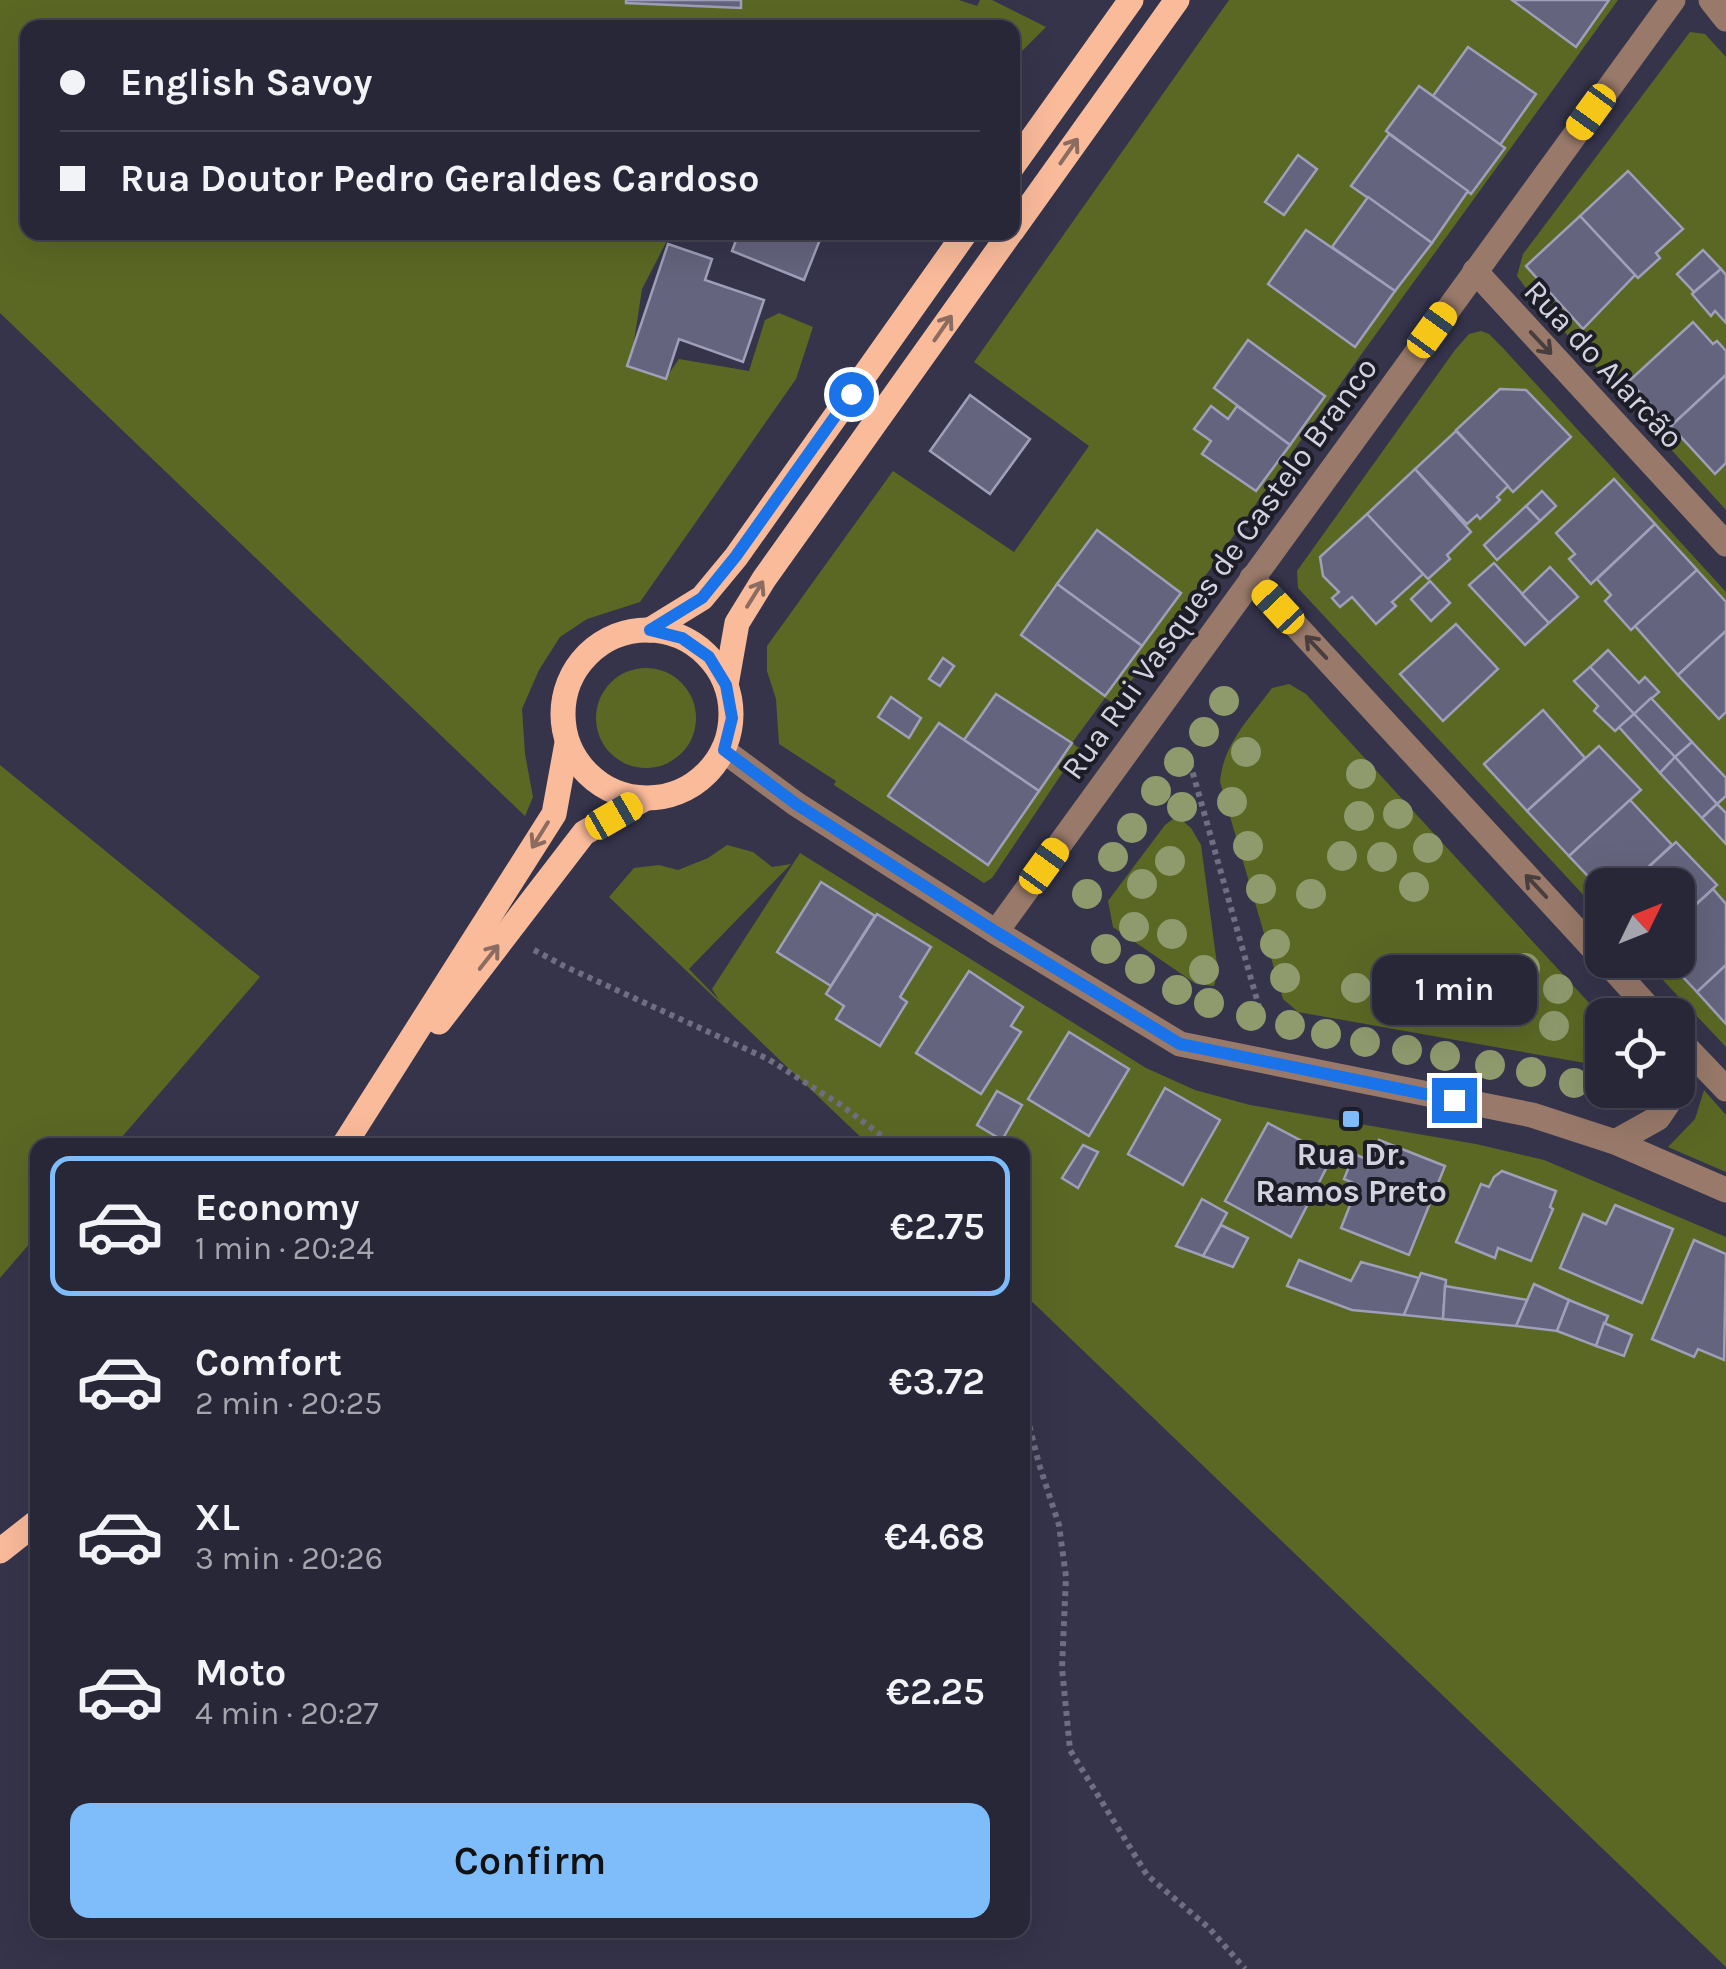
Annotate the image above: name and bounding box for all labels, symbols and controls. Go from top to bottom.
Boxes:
text: English Savoy [120,60,372,105]
car [1561,79,1621,145]
one-way arrow [1058,138,1079,166]
text: Rua Doutor Pedro Geraldes Cardoso [120,156,759,201]
street label: Rua do Alarcão [1516,273,1691,456]
car [1402,297,1462,363]
one-way arrow [932,315,953,343]
one-way arrow [1529,330,1552,355]
street label: Rua Rui Vasques de Castelo Branco [1054,350,1385,787]
route start [829,372,874,417]
car [1247,575,1309,639]
one-way arrow [745,580,765,609]
one-way arrow [1305,635,1328,660]
car [581,788,647,844]
one-way arrow [530,821,550,849]
car [1014,833,1074,899]
north arrow [1585,868,1695,978]
map controls [1585,868,1695,1108]
one-way arrow [1525,874,1548,899]
one-way arrow [479,944,500,971]
callout: 1 min [1372,955,1536,1025]
text: 1 min [1415,971,1494,1008]
button: locate [1585,998,1695,1108]
route end [1432,1078,1477,1123]
marker: Rua Dr. Ramos Preto [1340,1108,1362,1130]
place label: Rua Dr. Ramos Preto [1255,1136,1447,1210]
icon: car [75,1181,165,1271]
text: Economy [195,1185,359,1230]
text: €2.75 [890,1204,985,1249]
text: 1 min · 20:24 [195,1230,374,1267]
icon: car [75,1336,165,1426]
text: Comfort [195,1340,342,1385]
text: €3.72 [889,1359,985,1404]
text: 2 min · 20:25 [195,1385,382,1422]
icon: car [75,1491,165,1581]
text: XL [195,1495,240,1540]
text: €4.68 [884,1514,985,1559]
text: 3 min · 20:26 [195,1540,383,1577]
icon: car [75,1646,165,1736]
text: Moto [195,1650,286,1695]
text: €2.25 [886,1669,985,1714]
text: 4 min · 20:27 [195,1695,379,1732]
button: Confirm [70,1803,990,1918]

